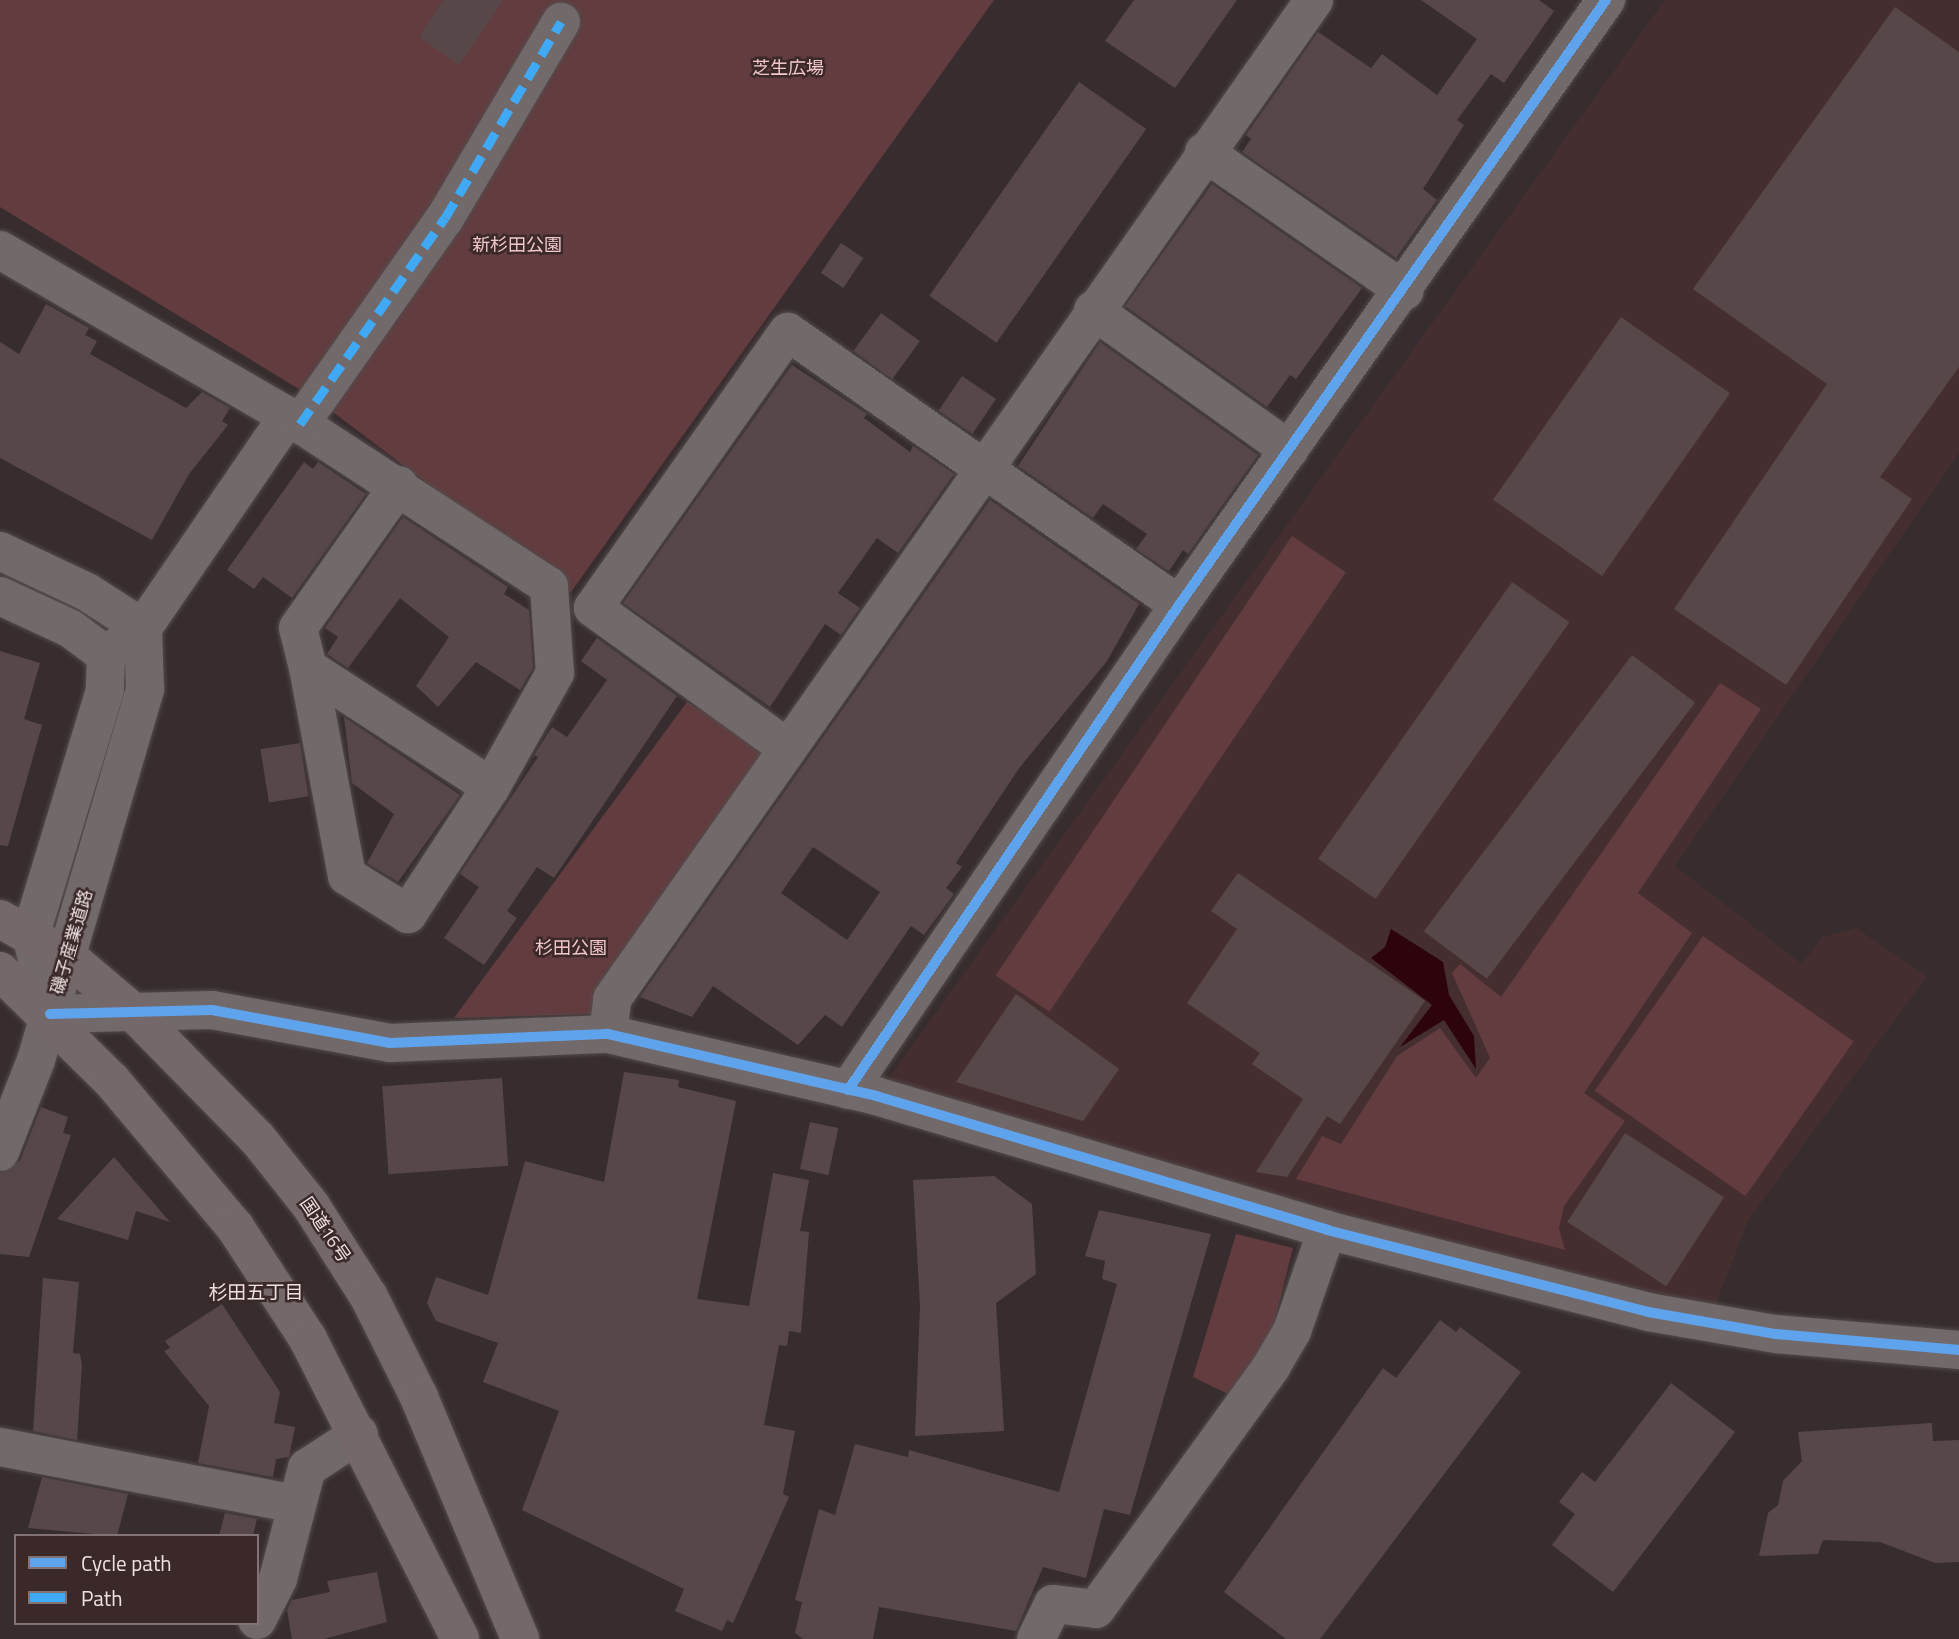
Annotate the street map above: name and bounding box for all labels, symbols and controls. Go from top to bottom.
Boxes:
park label: 芝生広場 [752,57,824,79]
park label: 新杉田公園 [472,234,562,256]
street label: 磯子産業道路 [47,887,97,997]
park label: 杉田公園 [535,937,607,959]
street label: 国道16号 [295,1193,355,1267]
district label: 杉田五丁目 [209,1281,303,1303]
legend [14,1534,259,1625]
text: Cycle path [81,1547,172,1579]
text: Path [81,1582,123,1614]

